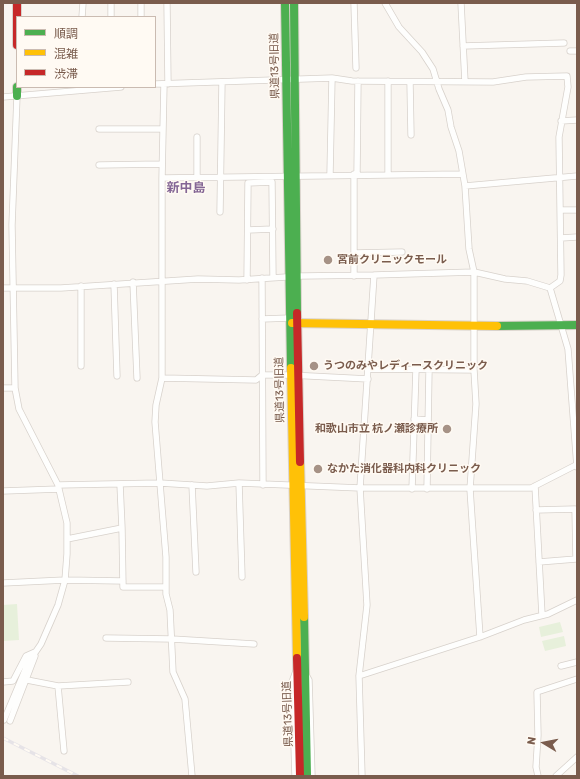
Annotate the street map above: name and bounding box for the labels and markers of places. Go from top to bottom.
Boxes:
place label: 宮前クリニックモール [337,253,447,267]
marker: 宮前クリニックモール [322,254,334,266]
place label: うつのみやレディースクリニック [323,359,488,373]
marker: うつのみやレディースクリニック [308,360,320,372]
place label: 和歌山市立 杭ノ瀬診療所 [315,422,438,436]
marker: 和歌山市立 杭ノ瀬診療所 [441,423,453,435]
place label: なかた消化器科内科クリニック [327,462,481,476]
marker: なかた消化器科内科クリニック [312,463,324,475]

